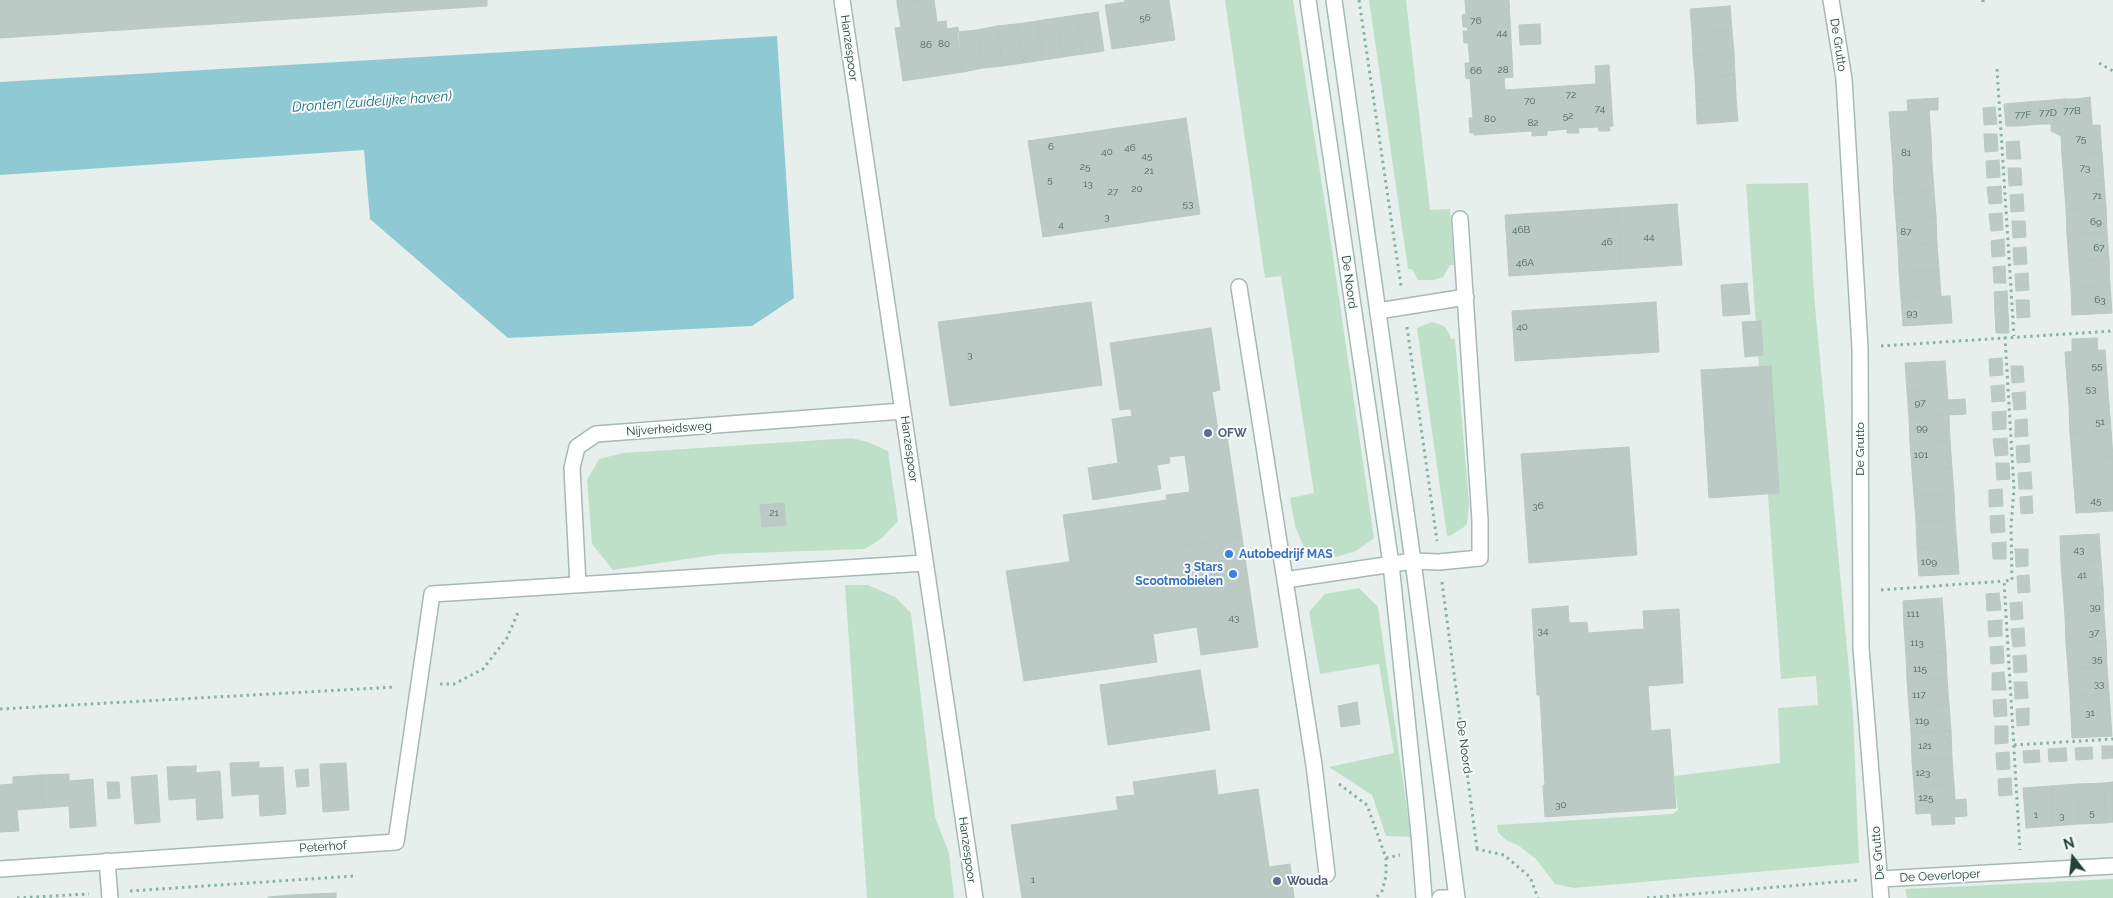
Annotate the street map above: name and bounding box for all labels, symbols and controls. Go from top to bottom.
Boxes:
house number: 56 [1139,12,1151,24]
street label: Hanzespoor [837,14,861,82]
house number: 76 [1470,15,1482,27]
street label: De Grutto [1827,17,1849,73]
house number: 44 [1497,27,1507,39]
house number: 80 [938,38,950,50]
house number: 86 [920,39,932,51]
house number: 28 [1497,64,1509,76]
house number: 66 [1470,65,1482,77]
water label: Dronten (zuidelijke haven) [291,88,453,116]
house number: 72 [1566,89,1576,101]
house number: 70 [1524,95,1536,107]
house number: 74 [1595,103,1605,115]
house number: 77B [2063,105,2081,117]
house number: 77D [2039,107,2057,119]
house number: 77F [2015,109,2031,121]
house number: 52 [1563,110,1573,122]
house number: 80 [1484,113,1496,125]
house number: 82 [1527,117,1539,129]
house number: 75 [2076,133,2086,145]
house number: 6 [1048,141,1054,153]
house number: 46 [1124,142,1136,154]
house number: 40 [1101,146,1113,158]
house number: 81 [1901,147,1911,159]
house number: 45 [1142,150,1152,162]
house number: 25 [1080,161,1090,173]
house number: 73 [2080,162,2090,174]
house number: 21 [1144,165,1154,177]
house number: 5 [1047,174,1053,186]
house number: 13 [1083,178,1093,190]
house number: 20 [1131,183,1143,195]
house number: 27 [1108,186,1118,198]
house number: 71 [2092,190,2102,202]
house number: 53 [1183,198,1193,210]
house number: 3 [1104,211,1110,223]
house number: 69 [2090,216,2102,228]
house number: 4 [1058,219,1064,231]
house number: 46B [1512,224,1530,236]
house number: 87 [1900,226,1912,238]
house number: 44 [1644,231,1654,243]
house number: 46 [1601,236,1613,248]
house number: 67 [2093,242,2105,254]
street label: De Noord [1338,254,1360,310]
house number: 46A [1516,257,1534,269]
house number: 63 [2094,294,2106,306]
house number: 93 [1906,307,1918,319]
house number: 40 [1516,321,1528,333]
house number: 3 [967,349,973,361]
house number: 55 [2092,360,2102,372]
house number: 53 [2086,383,2096,395]
house number: 97 [1914,397,1926,409]
street label: Hanzespoor [897,415,921,483]
house number: 51 [2095,416,2105,428]
street label: Nijverheidsweg [626,419,712,439]
street label: De Grutto [1853,422,1867,476]
house number: 99 [1916,422,1928,434]
place label: OFW [1218,426,1247,440]
marker: OFW [1202,427,1214,439]
house number: 101 [1914,449,1928,461]
house number: 45 [2091,495,2101,507]
house number: 36 [1532,500,1544,512]
house number: 21 [769,507,779,519]
house number: 43 [2074,544,2084,556]
place label: Autobedrijf MAS [1239,547,1333,561]
marker: Autobedrijf MAS [1223,548,1235,560]
house number: 109 [1921,556,1937,568]
place label: 3 Stars Scootmobielen [1135,560,1223,588]
marker: 3 Stars Scootmobielen [1227,568,1239,580]
house number: 41 [2077,569,2087,581]
house number: 39 [2089,601,2101,613]
house number: 111 [1907,608,1919,620]
house number: 43 [1229,612,1239,624]
house number: 34 [1538,625,1548,637]
house number: 37 [2089,627,2099,639]
house number: 113 [1910,637,1924,649]
house number: 35 [2092,653,2102,665]
house number: 115 [1913,663,1927,675]
house number: 33 [2094,678,2104,690]
house number: 117 [1912,689,1926,701]
house number: 31 [2085,707,2095,719]
house number: 119 [1915,715,1929,727]
street label: De Noord [1453,719,1475,775]
house number: 121 [1918,740,1932,752]
house number: 123 [1916,767,1930,779]
house number: 125 [1919,792,1933,804]
house number: 30 [1555,799,1567,811]
house number: 5 [2089,807,2095,819]
house number: 1 [2034,809,2038,821]
house number: 3 [2059,810,2065,822]
street label: Hanzespoor [955,816,979,884]
street label: De Grutto [1868,826,1888,880]
north arrow [2048,833,2098,883]
text: N [2062,834,2076,853]
street label: Peterhof [299,838,347,856]
street label: De Oeverloper [1899,867,1981,885]
house number: 1 [1031,874,1035,886]
place label: Wouda [1287,874,1328,888]
marker: Wouda [1271,875,1283,887]

